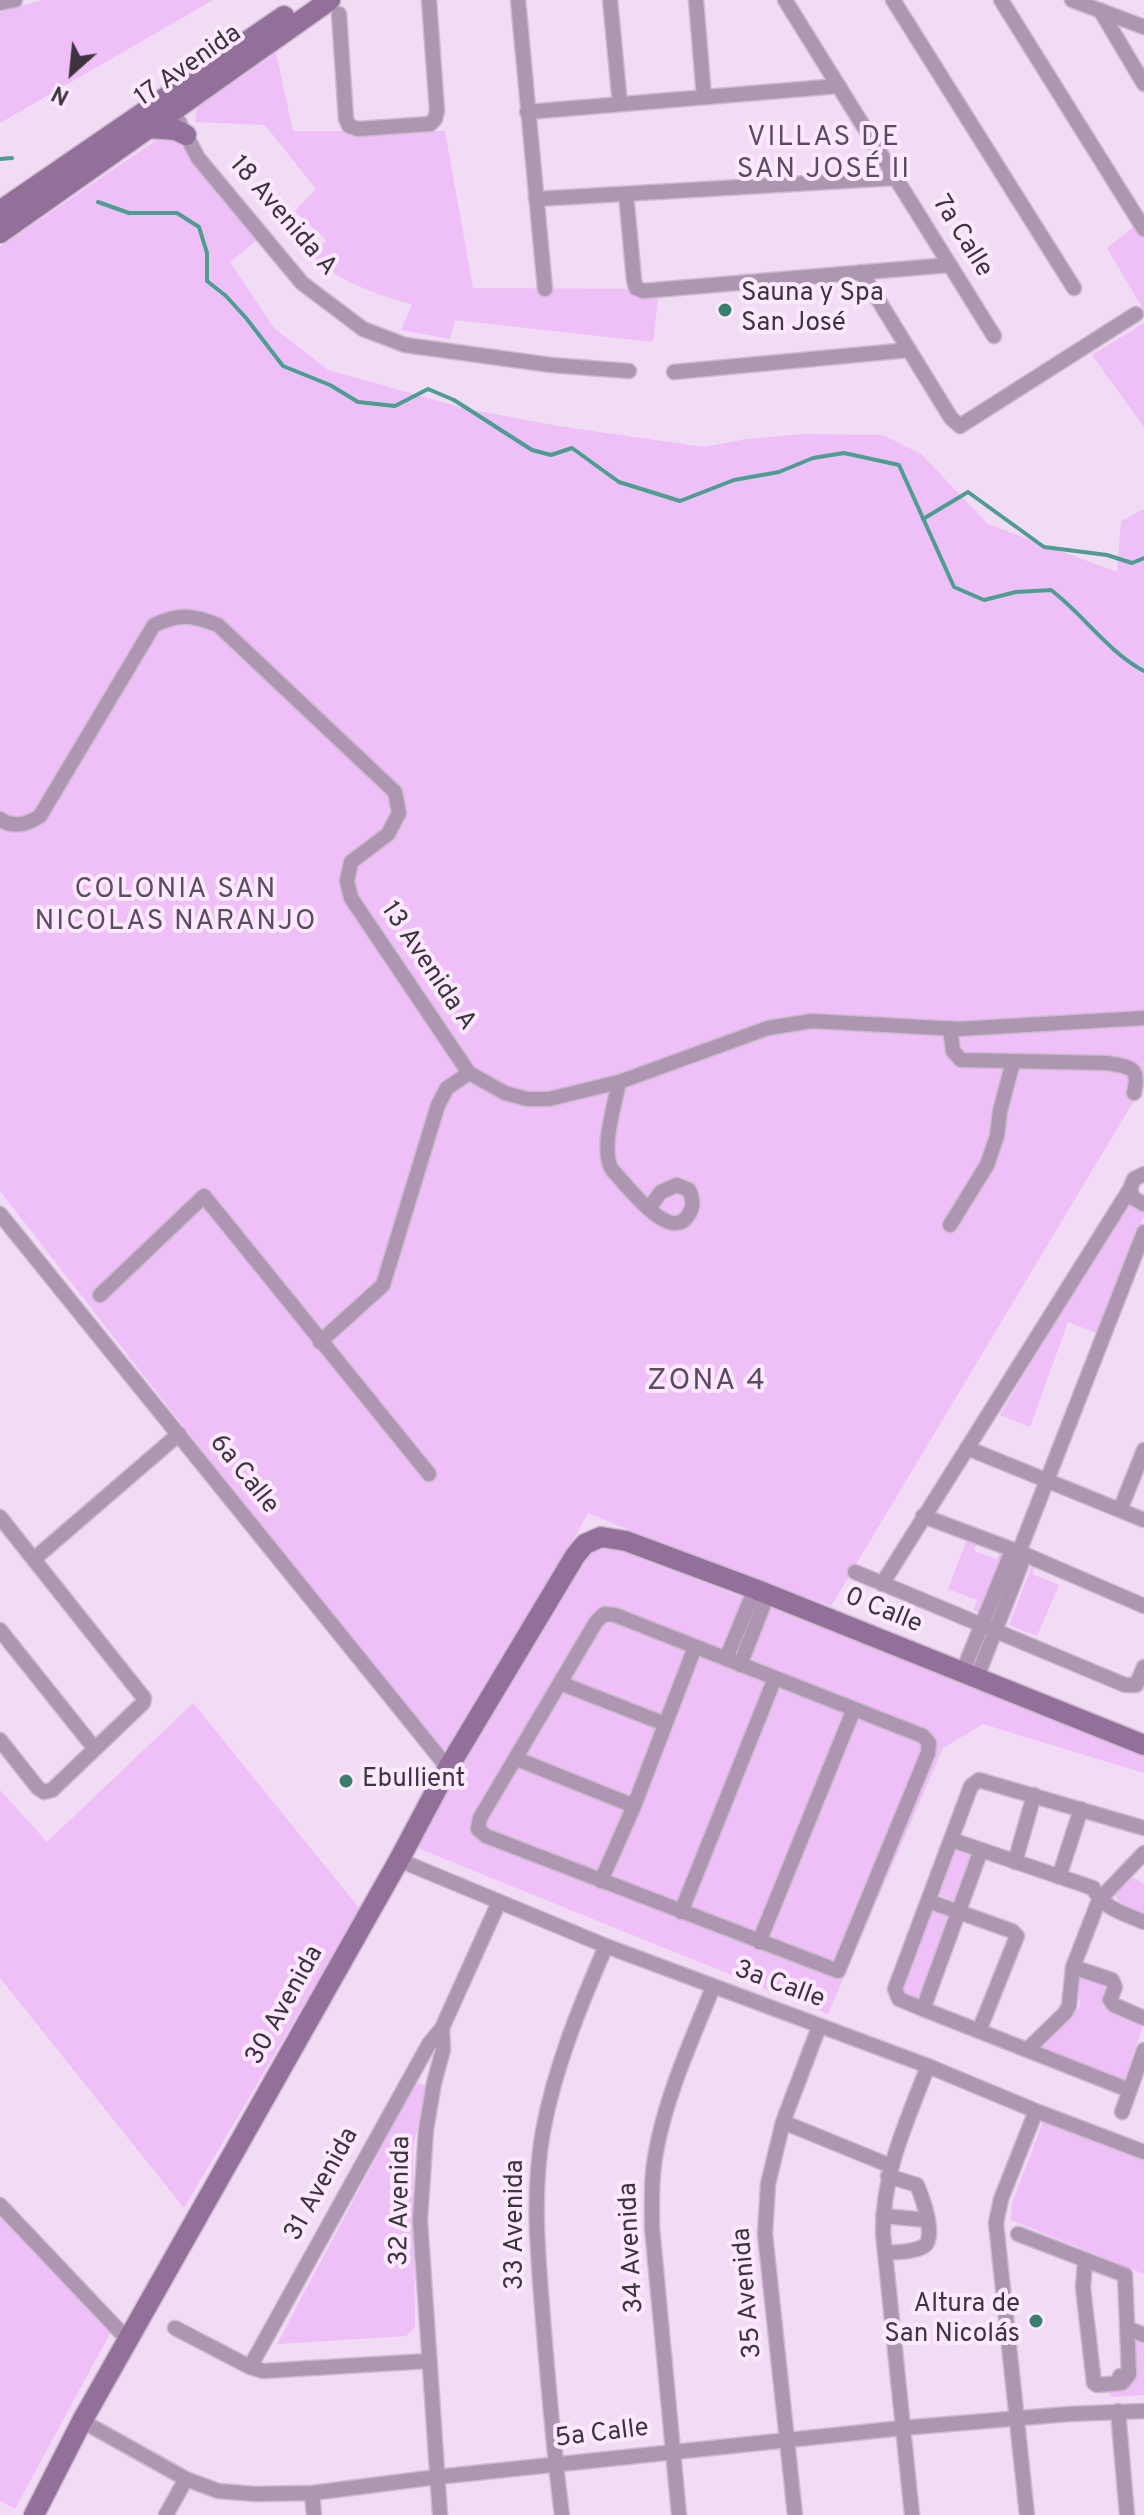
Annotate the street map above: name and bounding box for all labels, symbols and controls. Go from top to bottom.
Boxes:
street label: 17 Avenida [130,19,248,115]
north arrow [32,32,112,112]
text: N [48,78,74,109]
district label: VILLAS DE SAN JOSÉ II [737,122,911,188]
street label: 18 Avenida A [221,151,343,283]
street label: 7a Calle [924,190,998,284]
place label: Sauna y Spa San José [741,279,884,340]
marker: Sauna y Spa San José [716,301,734,319]
district label: COLONIA SAN NICOLAS NARANJO [35,874,317,940]
street label: 13 Avenida A [373,897,481,1037]
district label: ZONA 4 [647,1365,767,1401]
street label: 6a Calle [201,1429,285,1521]
street label: 0 Calle [840,1582,926,1642]
place label: Ebullient [362,1765,465,1797]
marker: Ebullient [337,1772,355,1790]
street label: 30 Avenida [240,1941,332,2071]
street label: 3a Calle [730,1955,828,2017]
street label: 31 Avenida [279,2123,367,2247]
street label: 32 Avenida [385,2136,419,2266]
street label: 33 Avenida [501,2160,533,2290]
street label: 34 Avenida [614,2182,652,2314]
street label: 35 Avenida [728,2226,770,2360]
place label: Altura de San Nicolás [884,2290,1020,2352]
marker: Altura de San Nicolás [1027,2312,1045,2330]
street label: 5a Calle [553,2414,651,2456]

